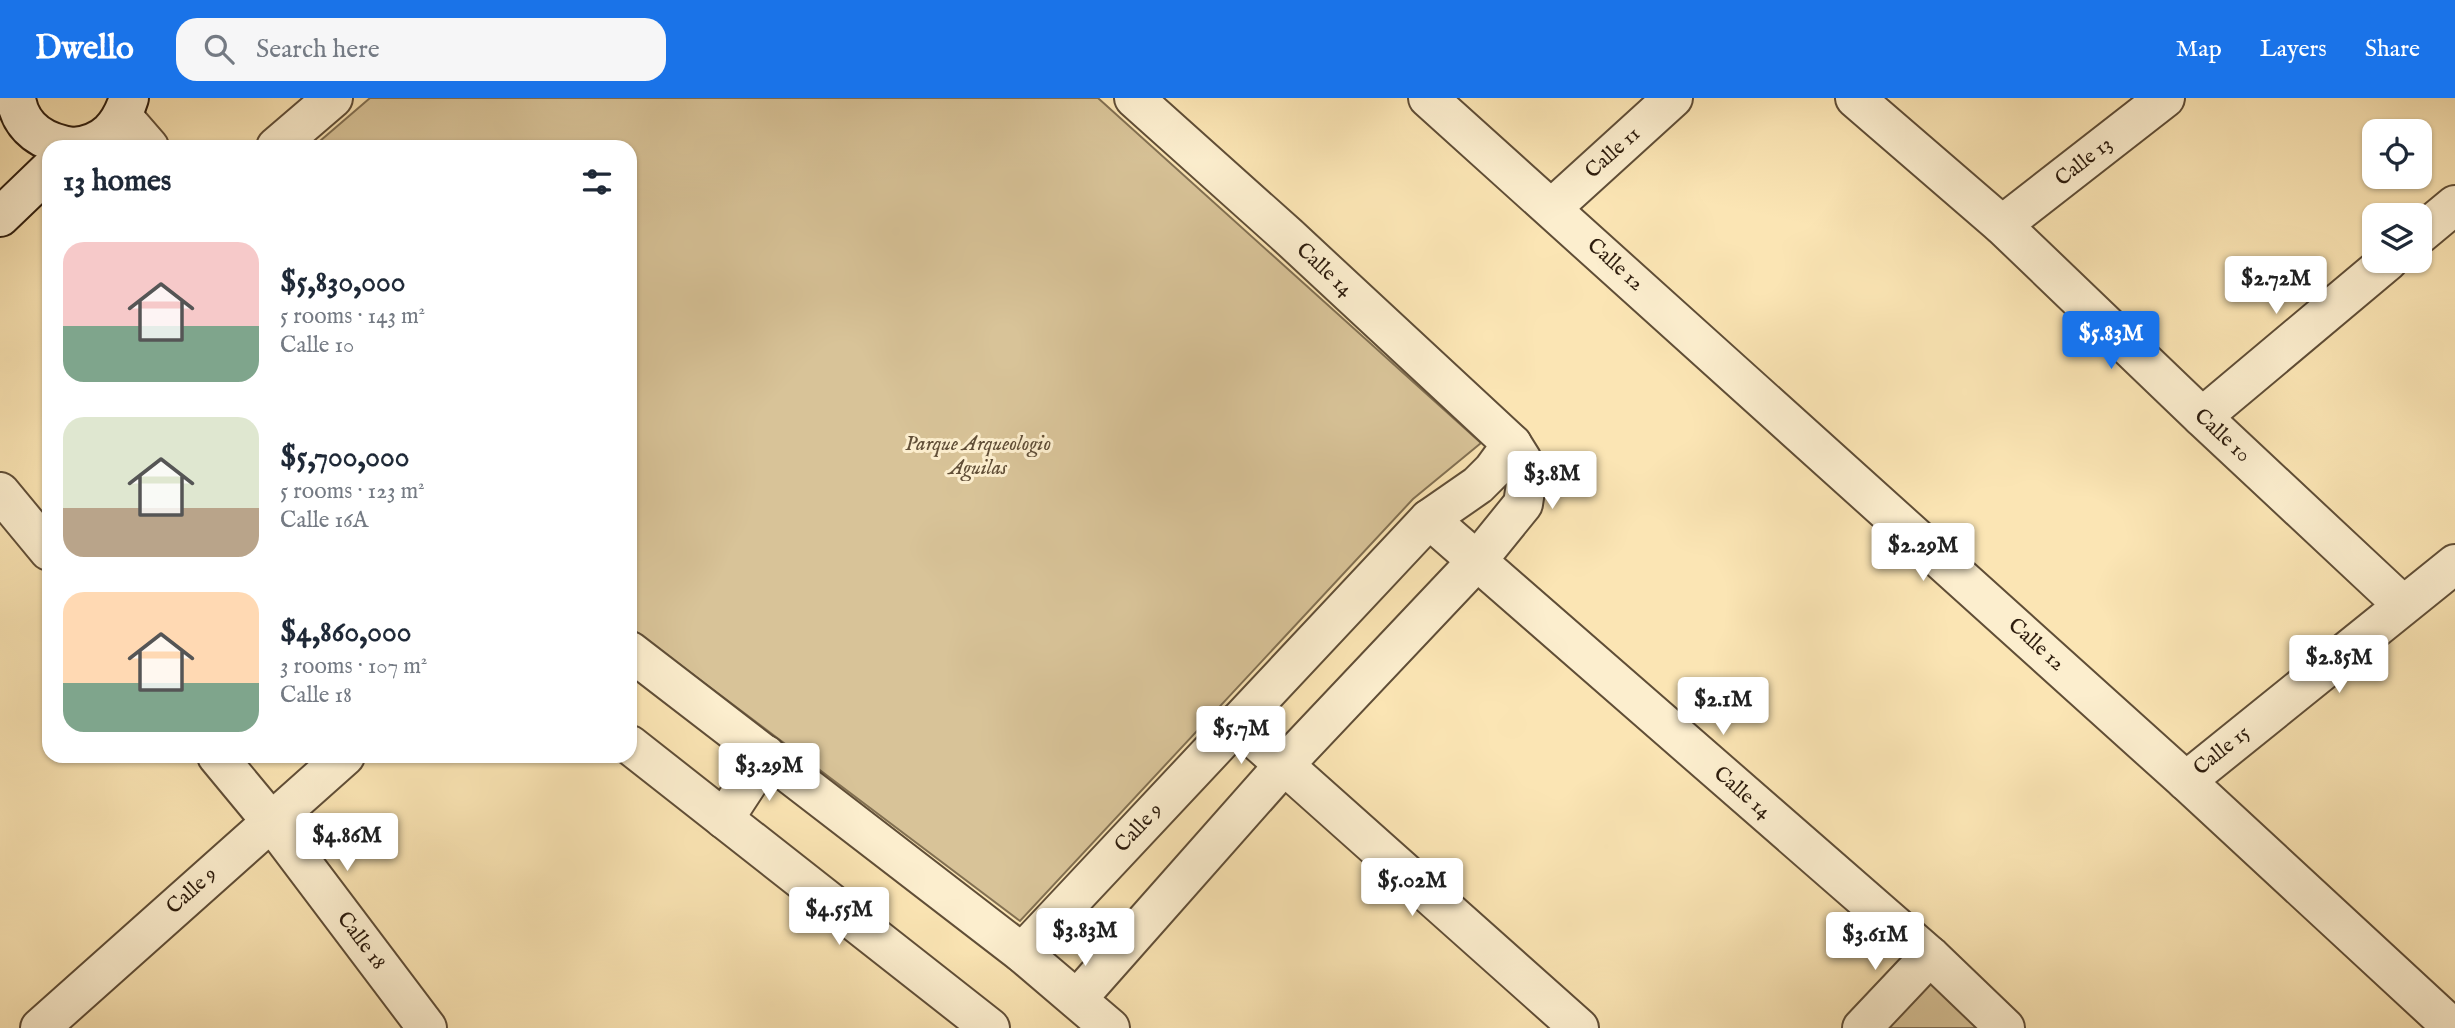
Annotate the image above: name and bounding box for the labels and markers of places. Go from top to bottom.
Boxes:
pin: $2.72M [2219,256,2333,316]
pin: $5.83M [2054,312,2168,371]
pin: $3.8M [1503,452,1601,511]
pin: $2.29M [1866,524,1980,583]
pin: $2.85M [2282,636,2396,695]
pin: $2.1M [1674,678,1772,737]
pin: $5.7M [1192,706,1290,766]
pin: $3.29M [712,744,826,803]
pin: $4.86M [290,814,404,873]
pin: $5.02M [1355,858,1469,918]
pin: $4.55M [782,888,896,947]
pin: $3.83M [1028,908,1142,968]
pin: $3.61M [1818,912,1932,972]

